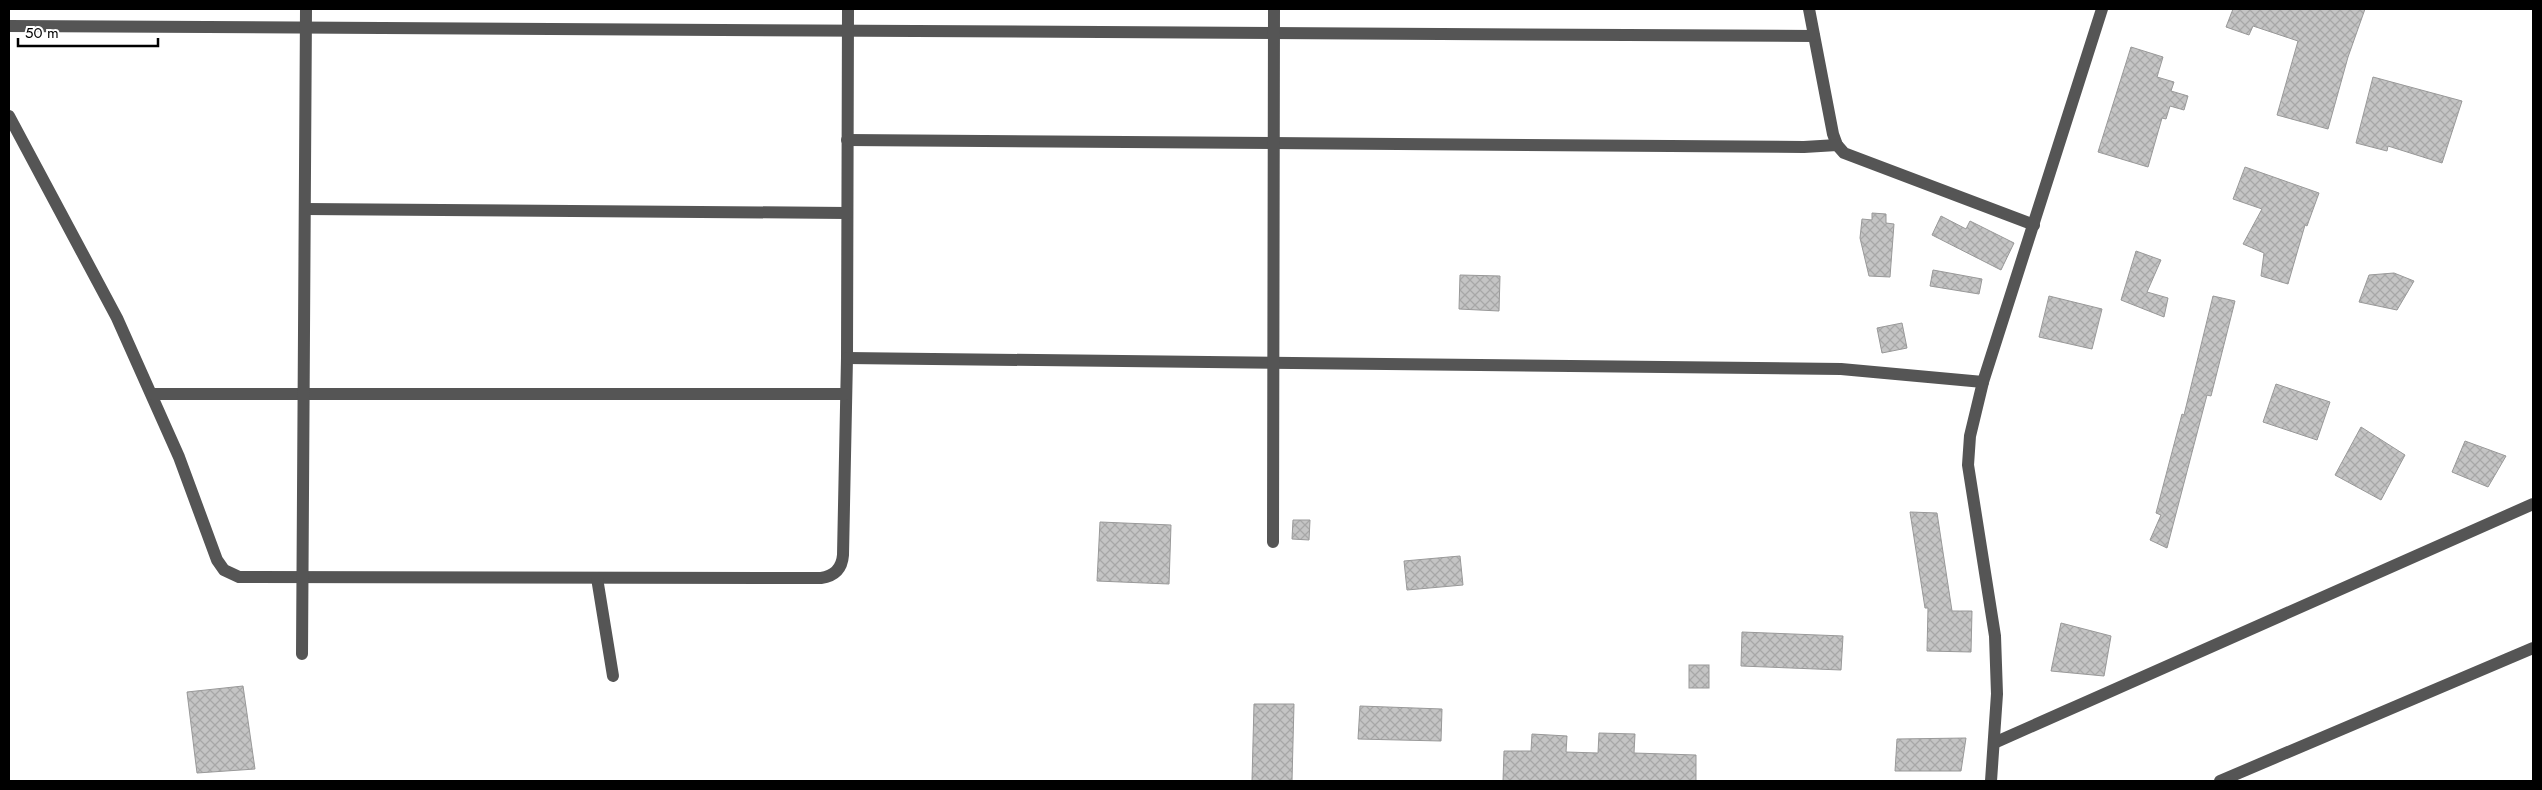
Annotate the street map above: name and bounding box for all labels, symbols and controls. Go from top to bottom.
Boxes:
scale bar [18,15,158,47]
text: 50 m [25,22,59,44]

